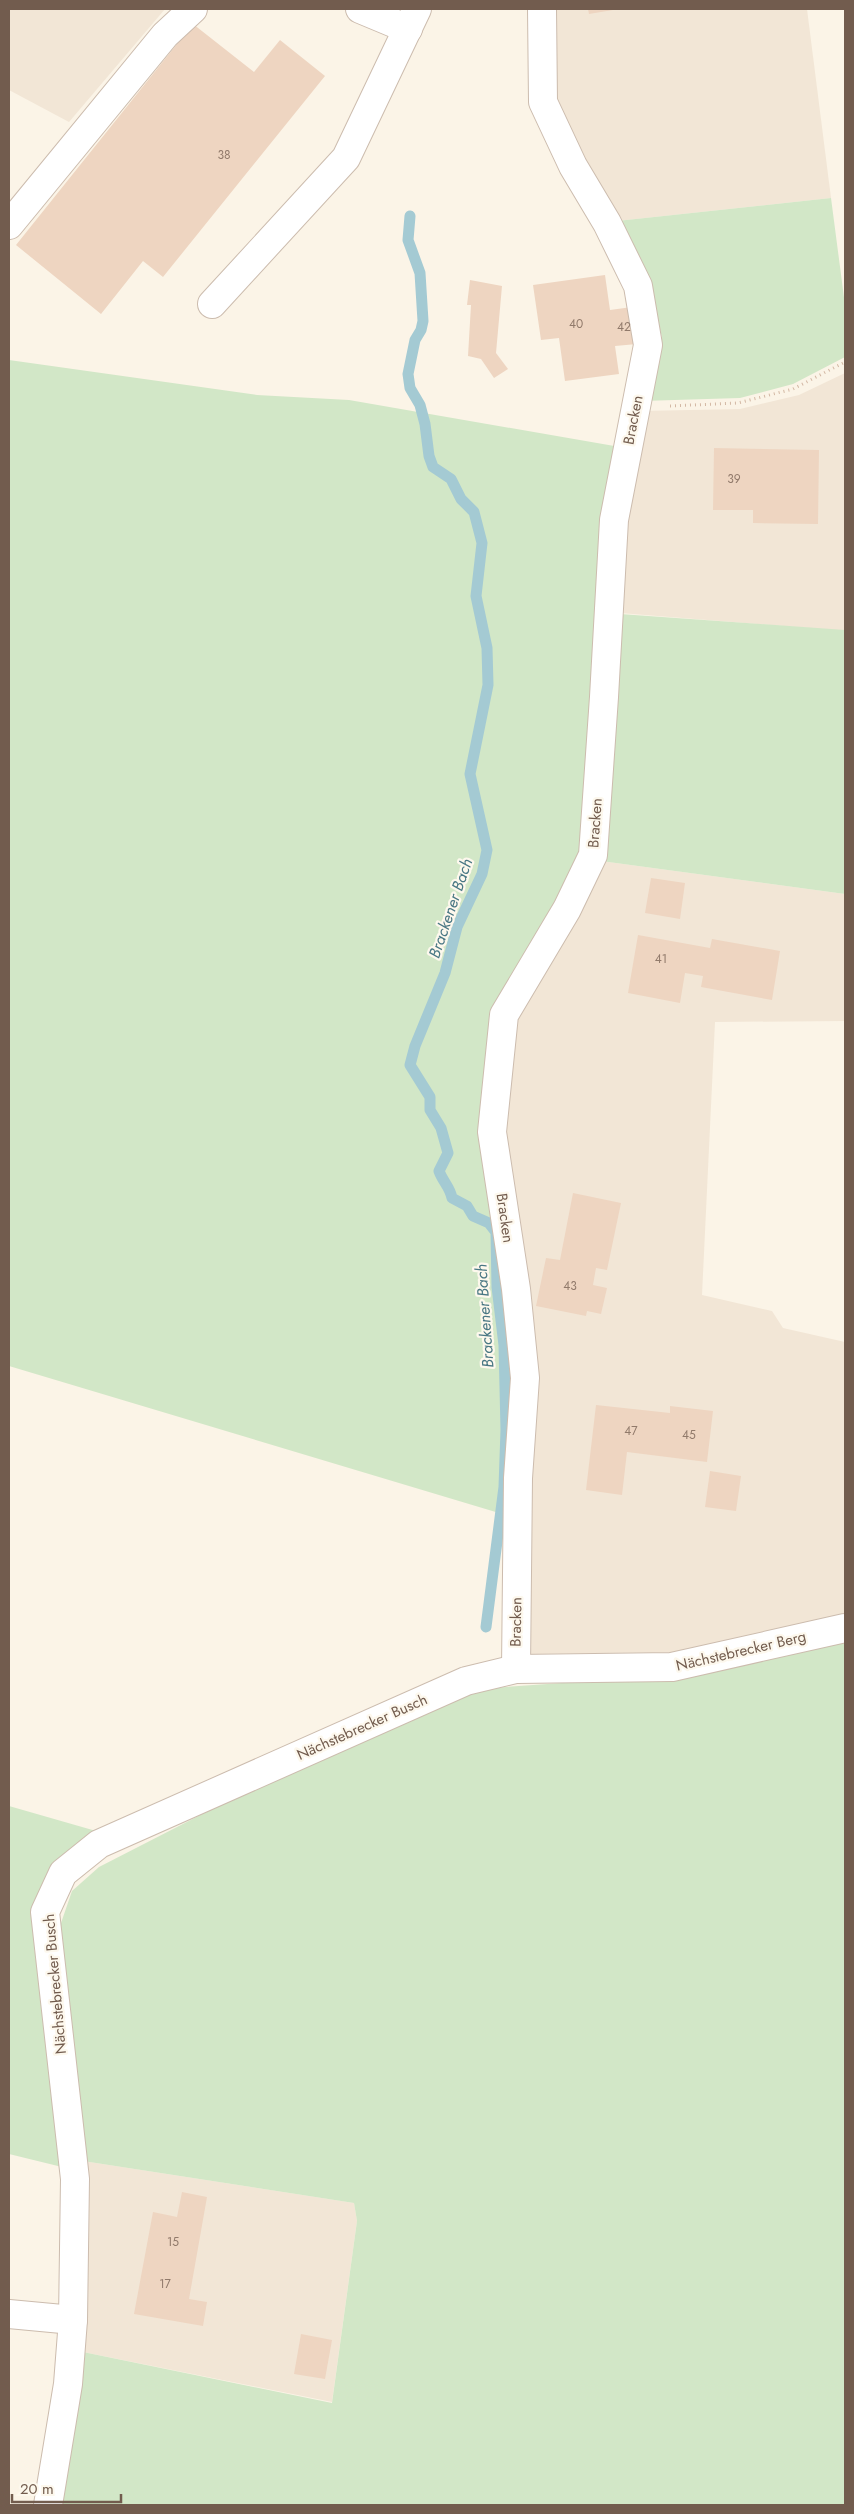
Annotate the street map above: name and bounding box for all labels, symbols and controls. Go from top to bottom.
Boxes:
house number: 38 [217,146,231,164]
house number: 40 [569,315,583,333]
house number: 42 [617,318,631,336]
street label: Bracken [617,393,649,447]
house number: 39 [727,470,741,488]
street label: Bracken [582,797,608,849]
water label: Brackener Bach [423,855,478,961]
house number: 41 [655,950,667,968]
street label: Bracken [491,1192,519,1244]
water label: Brackener Bach [469,1263,500,1369]
house number: 43 [563,1277,577,1295]
house number: 47 [624,1422,638,1440]
house number: 45 [682,1426,696,1444]
street label: Bracken [505,1597,527,1647]
street label: Nächstebrecker Berg [674,1625,808,1677]
street label: Nächstebrecker Busch [293,1688,431,1766]
street label: Nächstebrecker Busch [38,1913,72,2055]
house number: 15 [167,2233,179,2251]
house number: 17 [159,2275,172,2293]
scale bar [12,2472,121,2504]
text: 20 m [20,2478,54,2500]

